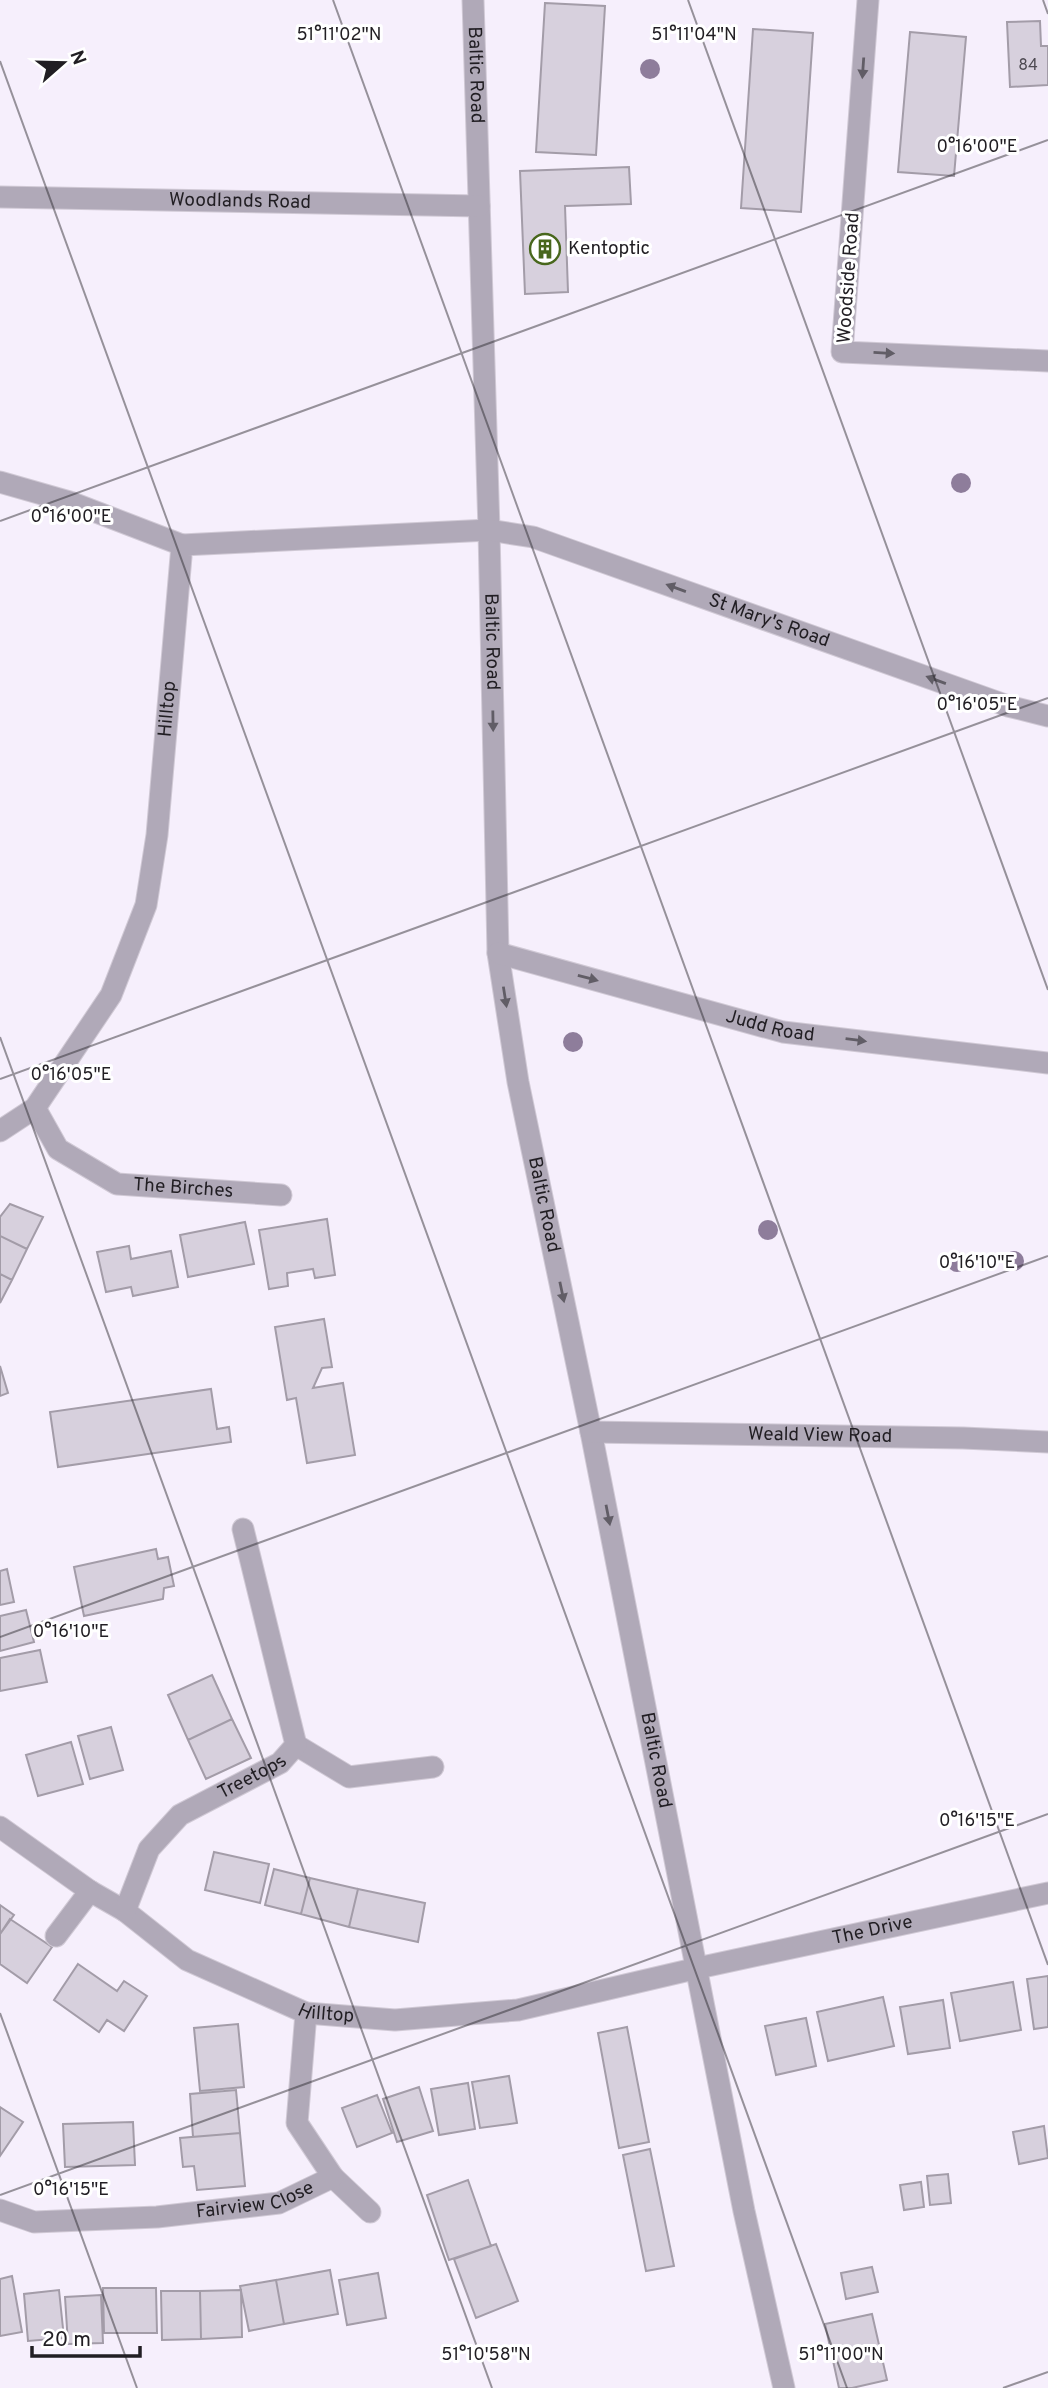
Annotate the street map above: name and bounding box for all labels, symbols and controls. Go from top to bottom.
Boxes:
text: 51°11'02"N [296,24,382,47]
text: 51°11'04"N [651,24,737,47]
street label: Baltic Road [462,26,489,124]
north arrow [28,28,98,98]
text: N [63,47,91,68]
house number: 84 [1018,56,1038,76]
one-way arrow [857,57,868,79]
text: 0°16'00"E [936,136,1018,159]
street label: Woodlands Road [169,188,311,215]
street label: Woodside Road [832,212,866,344]
building icon: Kentoptic [528,232,562,266]
place label: Kentoptic [568,237,650,261]
one-way arrow [873,348,895,359]
text: 0°16'00"E [30,506,112,529]
one-way arrow [665,582,686,593]
street label: St Mary's Road [705,588,833,654]
street label: Baltic Road [478,593,504,691]
one-way arrow [926,674,947,685]
street label: Hilltop [153,680,182,738]
text: 0°16'05"E [936,694,1018,717]
one-way arrow [487,710,499,732]
one-way arrow [577,973,599,984]
one-way arrow [500,986,511,1008]
street label: Judd Road [723,1005,816,1048]
one-way arrow [846,1035,868,1046]
text: 0°16'05"E [30,1064,112,1087]
street label: Baltic Road [522,1154,565,1255]
street label: The Birches [132,1173,234,1204]
text: 0°16'10"E [939,1252,1015,1275]
one-way arrow [557,1281,568,1303]
street label: Weald View Road [748,1423,892,1449]
one-way arrow [603,1504,614,1526]
text: 0°16'10"E [33,1621,109,1644]
street label: Baltic Road [634,1710,677,1810]
street label: Treetops [214,1751,293,1805]
text: 0°16'15"E [939,1810,1015,1833]
street label: The Drive [830,1910,915,1951]
street label: Hilltop [294,1999,355,2029]
street label: Fairview Close [195,2176,318,2224]
text: 0°16'15"E [33,2179,109,2202]
scale bar [32,2314,140,2358]
text: 20 m [42,2327,91,2354]
text: 51°10'58"N [441,2344,531,2367]
text: 51°11'00"N [798,2344,884,2367]

